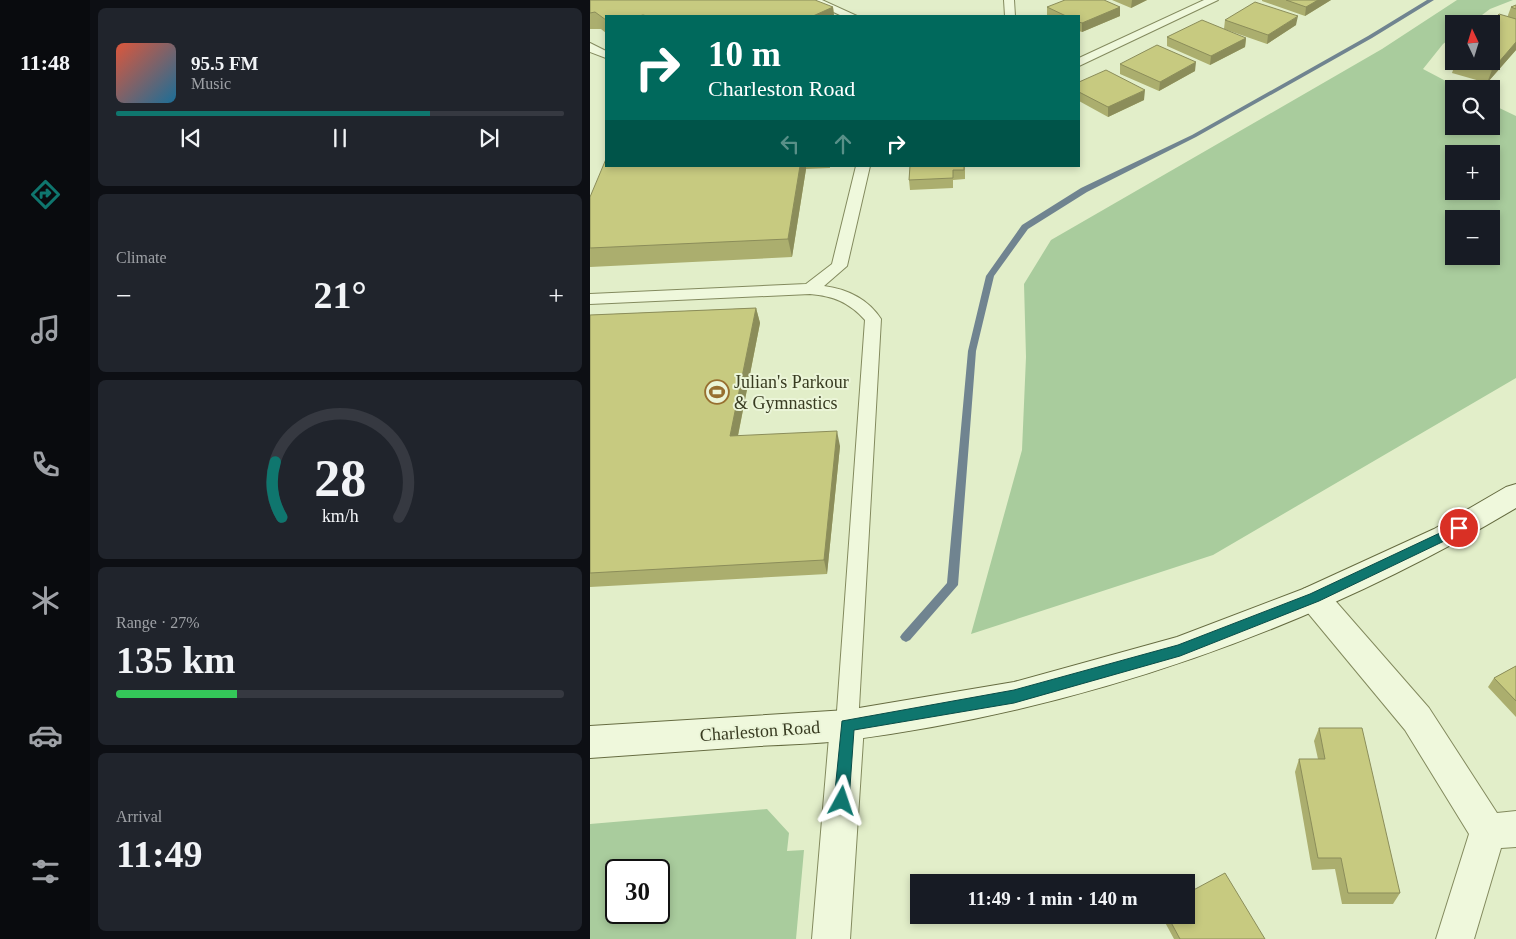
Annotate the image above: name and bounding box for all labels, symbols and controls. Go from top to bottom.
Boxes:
north arrow [1445,15,1500,70]
map controls [1445,15,1500,265]
icon: right [625,35,690,100]
text: 10 m [708,35,781,74]
text: 11:48 [20,50,70,75]
text: 95.5 FM [191,53,259,74]
text: Music [191,75,231,92]
text: Charleston Road [708,76,855,101]
button: search [1445,80,1500,135]
icon: previous [177,124,205,152]
icon: pause [326,124,354,152]
icon: next [475,124,503,152]
icon: left [776,130,804,158]
icon: ahead [829,130,857,158]
icon: right [882,130,910,158]
button: + [1445,145,1500,200]
icon: directions [28,177,63,212]
button: − [1445,210,1500,265]
text: Climate [116,249,167,266]
text: 21° [313,274,367,316]
text: − [116,280,132,311]
text: + [548,280,564,311]
icon: music [28,312,63,347]
place label: Julian's Parkour & Gymnastics [734,372,849,413]
sports icon: Julian's Parkour & Gymnastics [704,379,730,405]
icon: phone [28,447,63,482]
text: 28 [314,450,366,507]
text: km/h [322,506,358,526]
pin [1438,507,1480,549]
icon: arrive [1445,514,1473,542]
icon: climate [28,583,63,618]
text: Range · 27% [116,614,200,631]
text: 135 km [116,639,235,681]
street label: Charleston Road [699,717,821,745]
icon: car [28,718,63,753]
position arrow [815,774,867,826]
text: Arrival [116,808,162,825]
text: 11:49 [116,833,203,875]
icon: filters [28,854,63,889]
speed limit sign: 30 [605,859,670,924]
text: 11:49 · 1 min · 140 m [968,888,1137,909]

